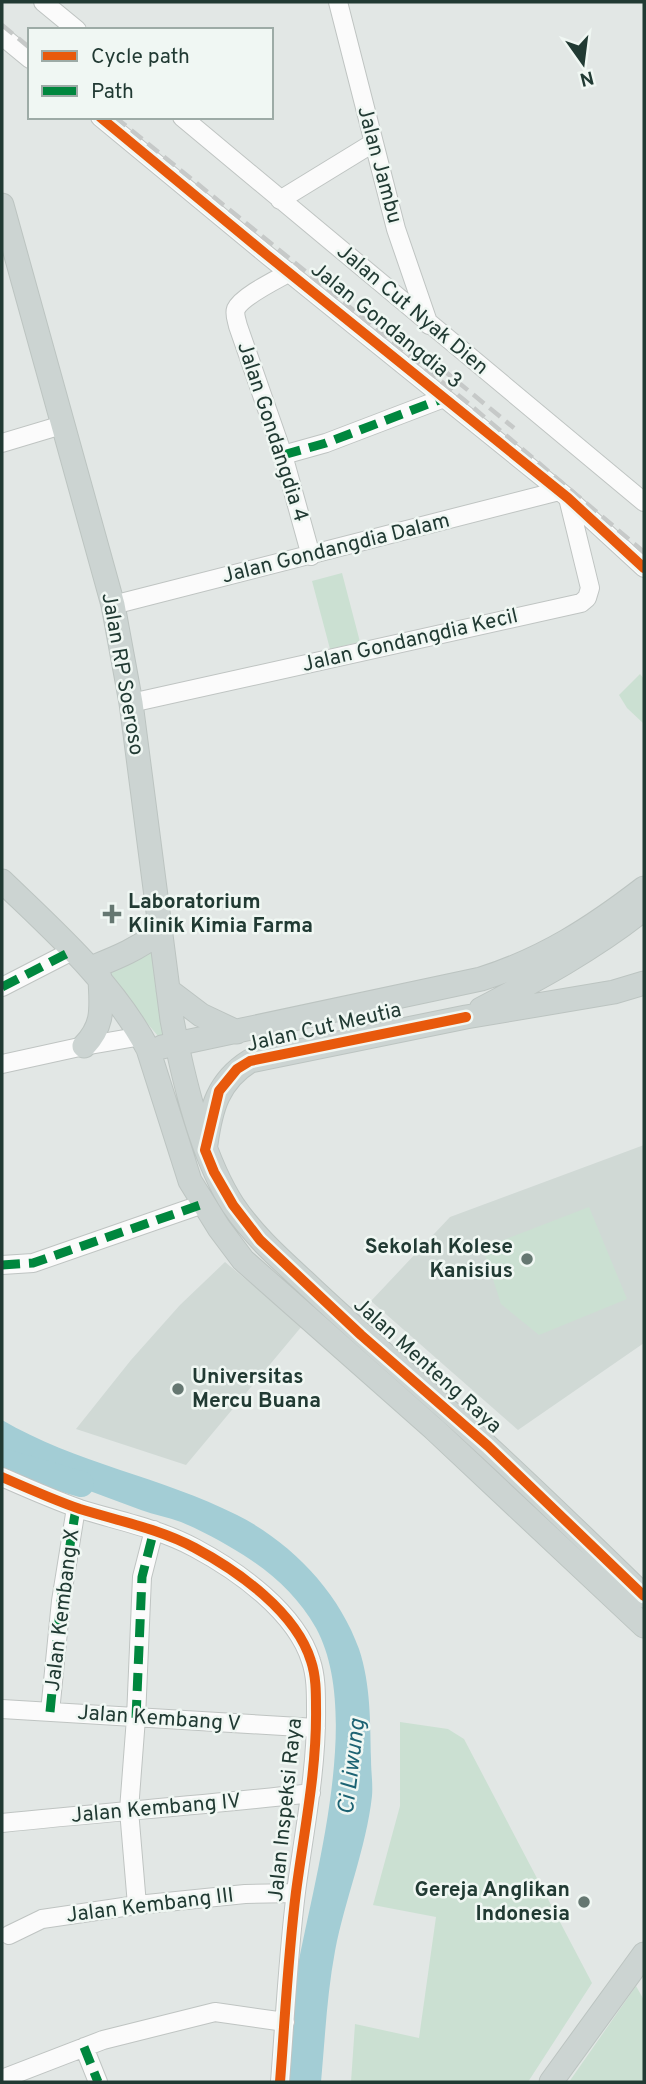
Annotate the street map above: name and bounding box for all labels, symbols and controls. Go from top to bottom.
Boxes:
legend [28,28,273,119]
north arrow [548,28,618,98]
text: Cycle path [91,44,190,71]
text: N [577,64,596,91]
text: Path [91,79,134,106]
street label: Jalan Jambu [350,103,408,227]
street label: Jalan Cut Nyak Dien [331,239,493,381]
street label: Jalan Gondangdia 3 [305,257,467,395]
street label: Jalan Gondangdia 4 [230,339,314,525]
street label: Jalan Gondangdia Dalam [219,508,453,590]
street label: Jalan RP Soeroso [94,591,150,757]
street label: Jalan Gondangdia Kecil [299,603,521,679]
place label: Laboratorium Klinik Kimia Farma [128,889,313,940]
marker: Laboratorium Klinik Kimia Farma [102,904,122,924]
street label: Jalan Cut Meutia [244,997,404,1059]
place label: Sekolah Kolese Kanisius [365,1234,513,1285]
marker: Sekolah Kolese Kanisius [519,1251,535,1267]
street label: Jalan Menteng Raya [347,1292,507,1440]
place label: Universitas Mercu Buana [192,1364,321,1415]
marker: Universitas Mercu Buana [170,1381,186,1397]
street label: Jalan Kembang X [40,1527,86,1693]
street label: Jalan Kembang V [76,1700,242,1738]
street label: Jalan Inspeksi Raya [263,1717,309,1903]
water label: Ci Liwung [333,1717,373,1817]
street label: Jalan Kembang IV [70,1788,242,1830]
place label: Gereja Anglikan Indonesia [415,1877,570,1928]
street label: Jalan Kembang III [65,1882,235,1930]
marker: Gereja Anglikan Indonesia [576,1894,592,1910]

